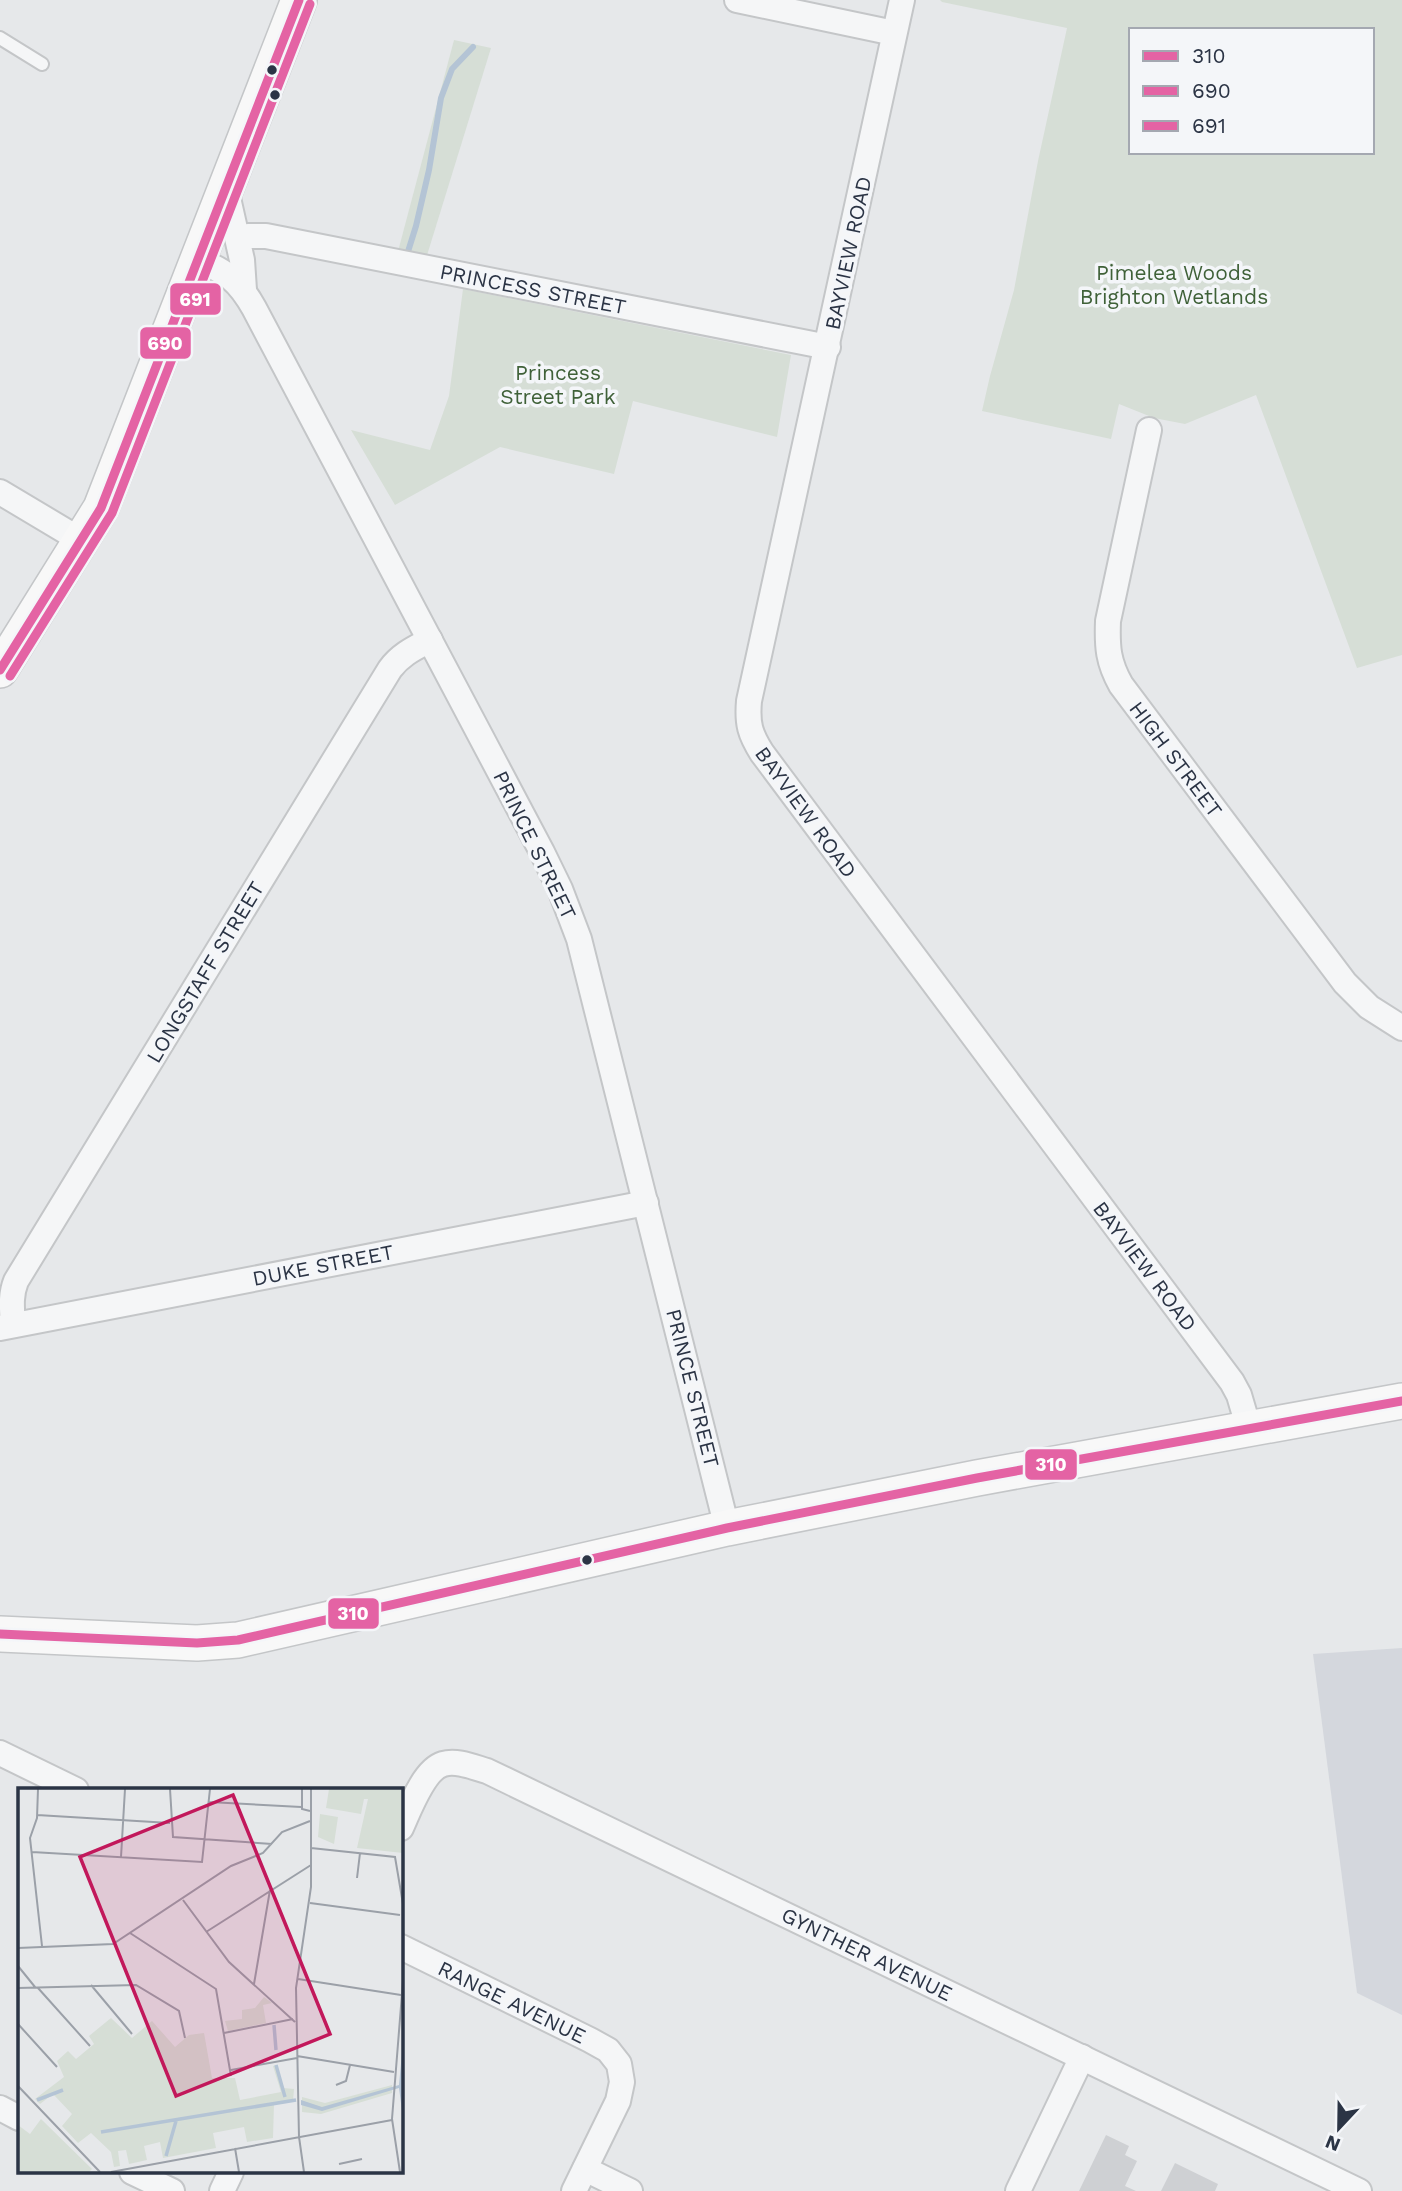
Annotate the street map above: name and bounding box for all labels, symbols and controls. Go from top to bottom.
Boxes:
legend [1129,28,1374,154]
text: 310 [1192,43,1226,68]
unlabelled marker [265,63,279,77]
text: 690 [1192,78,1231,103]
unlabelled marker [268,88,282,102]
text: 691 [1192,113,1226,138]
street label: BAYVIEW ROAD [820,174,876,332]
street label: PRINCESS STREET [438,259,629,319]
park label: Pimelea Woods Brighton Wetlands [1080,260,1268,309]
line badge: 691 [169,282,222,316]
text: 691 [179,288,211,311]
line badge: 690 [139,326,192,360]
text: 690 [147,332,183,355]
park label: Princess Street Park [500,360,616,409]
street label: HIGH STREET [1124,696,1228,822]
street label: BAYVIEW ROAD [750,741,862,883]
street label: PRINCE STREET [488,767,582,924]
street label: LONGSTAFF STREET [141,877,269,1067]
street label: BAYVIEW ROAD [1088,1196,1202,1336]
street label: DUKE STREET [250,1239,396,1291]
street label: PRINCE STREET [661,1306,725,1470]
line badge: 310 [1024,1448,1078,1481]
text: 310 [1035,1453,1067,1476]
unlabelled marker [580,1553,594,1567]
line badge: 310 [327,1597,380,1630]
text: 310 [337,1602,369,1625]
inset map [18,1788,402,2174]
street label: GYNTHER AVENUE [777,1902,957,2006]
street label: RANGE AVENUE [434,1955,590,2049]
north arrow [1304,2093,1374,2163]
text: N [1322,2130,1344,2157]

